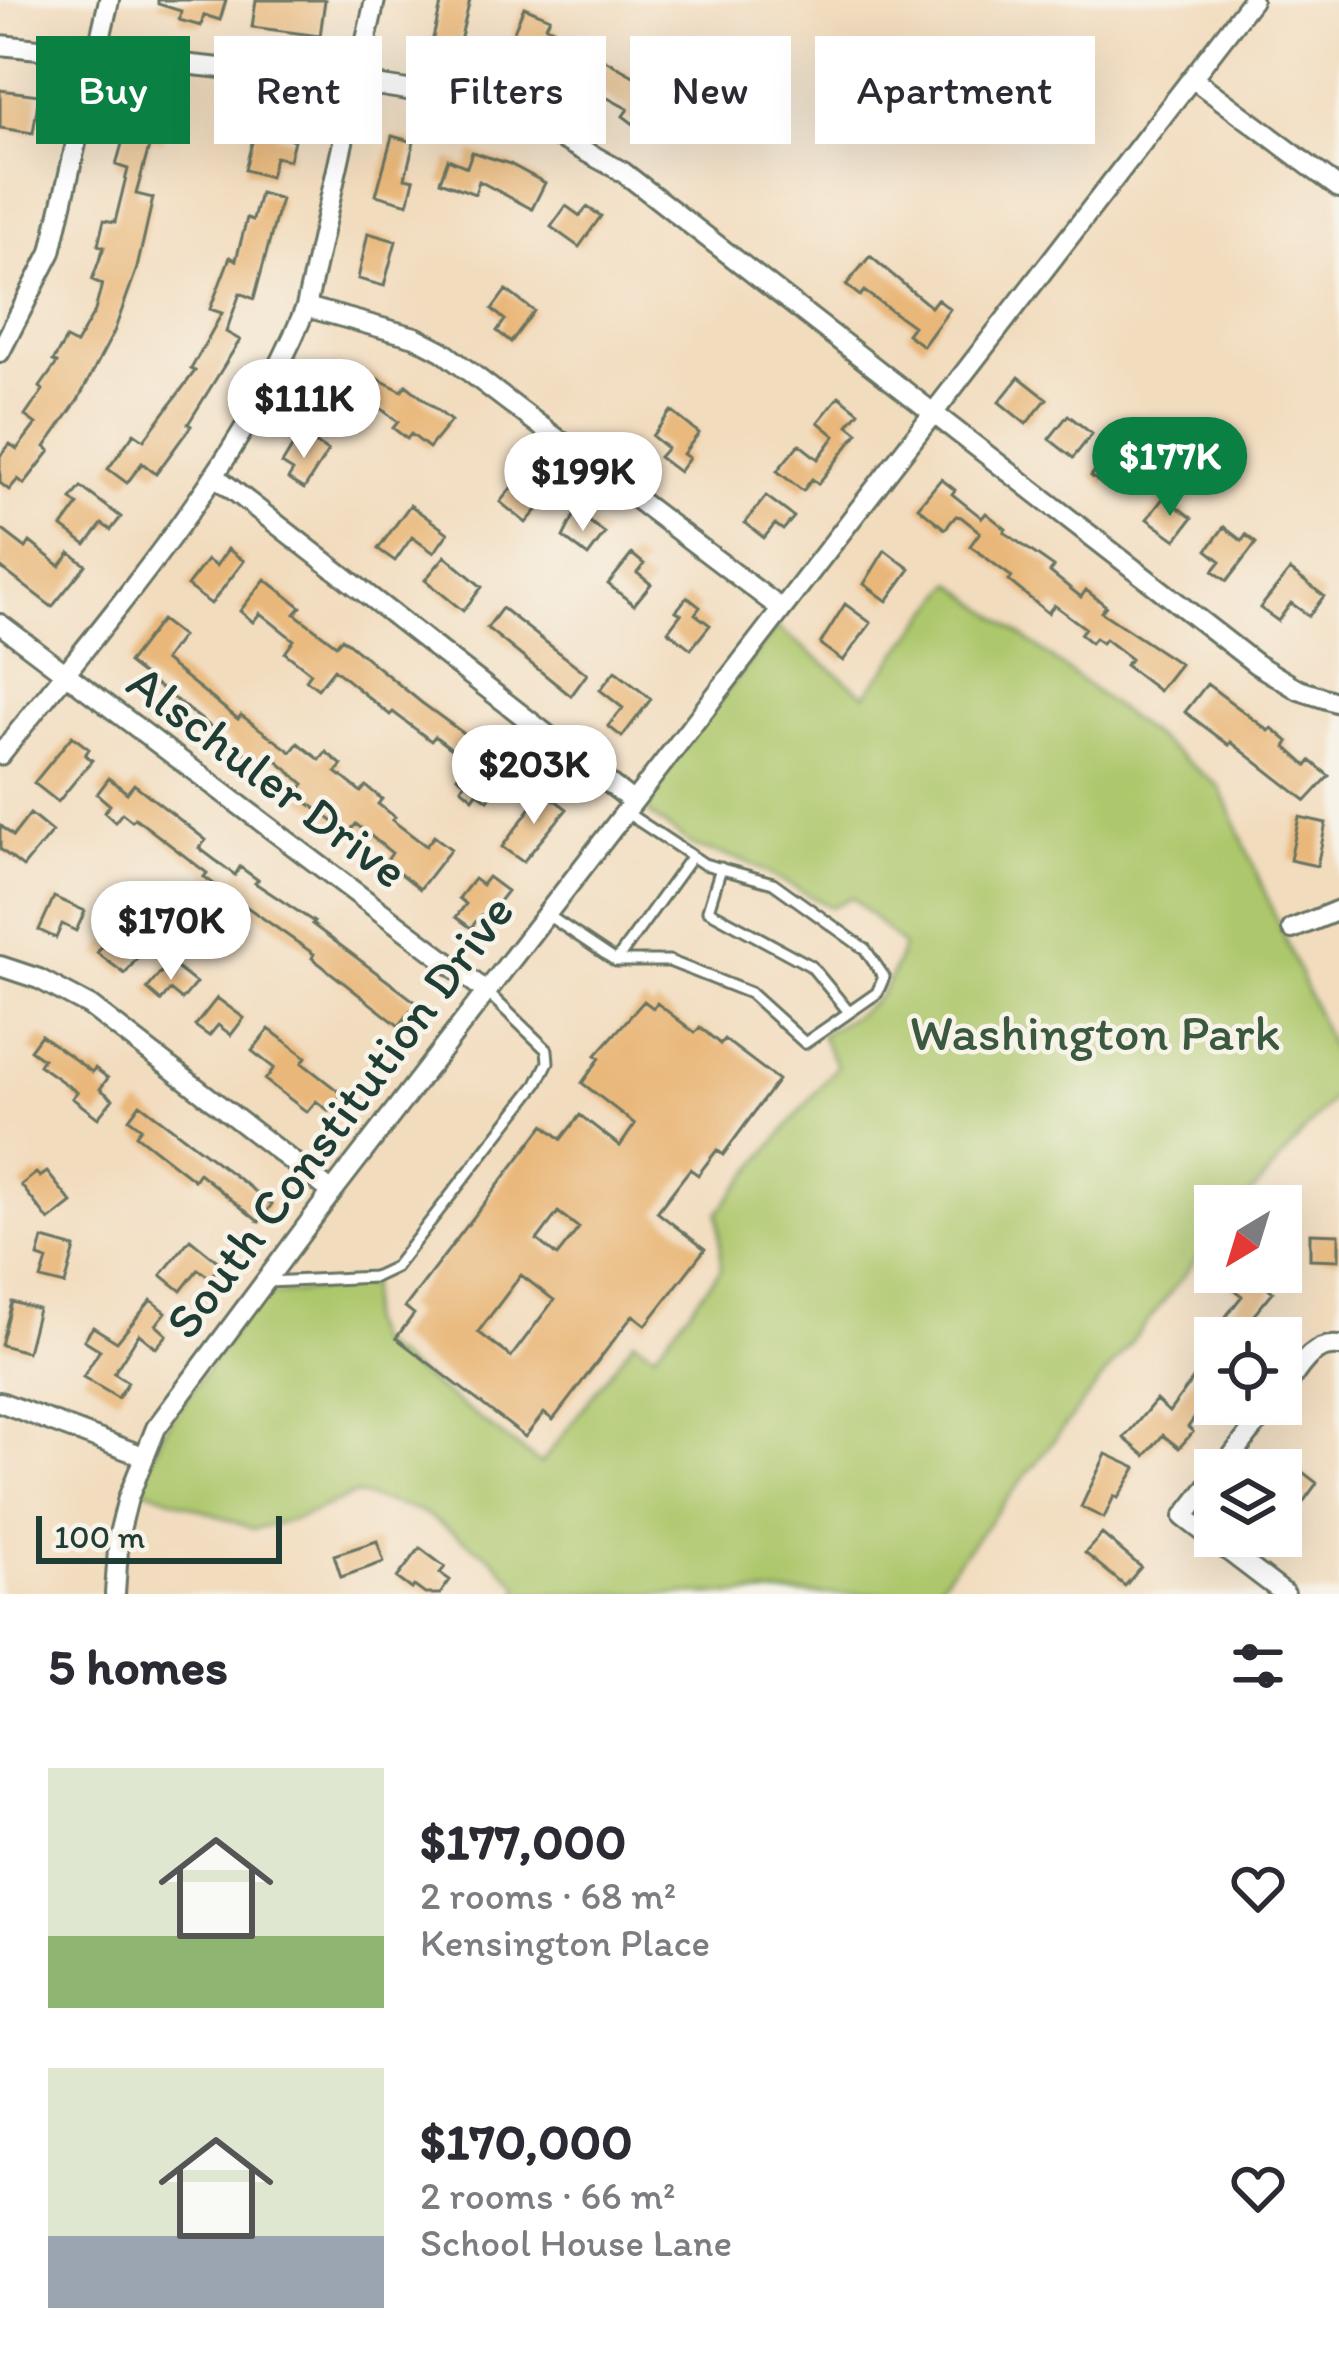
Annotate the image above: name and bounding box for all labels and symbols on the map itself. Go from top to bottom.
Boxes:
pin: $111K [220,359,388,461]
pin: $177K [1086,417,1254,519]
pin: $199K [499,432,667,534]
street label: Alschuler Drive [116,651,420,901]
pin: $203K [450,725,618,827]
pin: $170K [87,881,255,983]
street label: South Constitution Drive [152,882,526,1350]
park label: Washington Park [910,1002,1280,1063]
north arrow [1194,1185,1302,1293]
scale bar [36,1510,282,1563]

